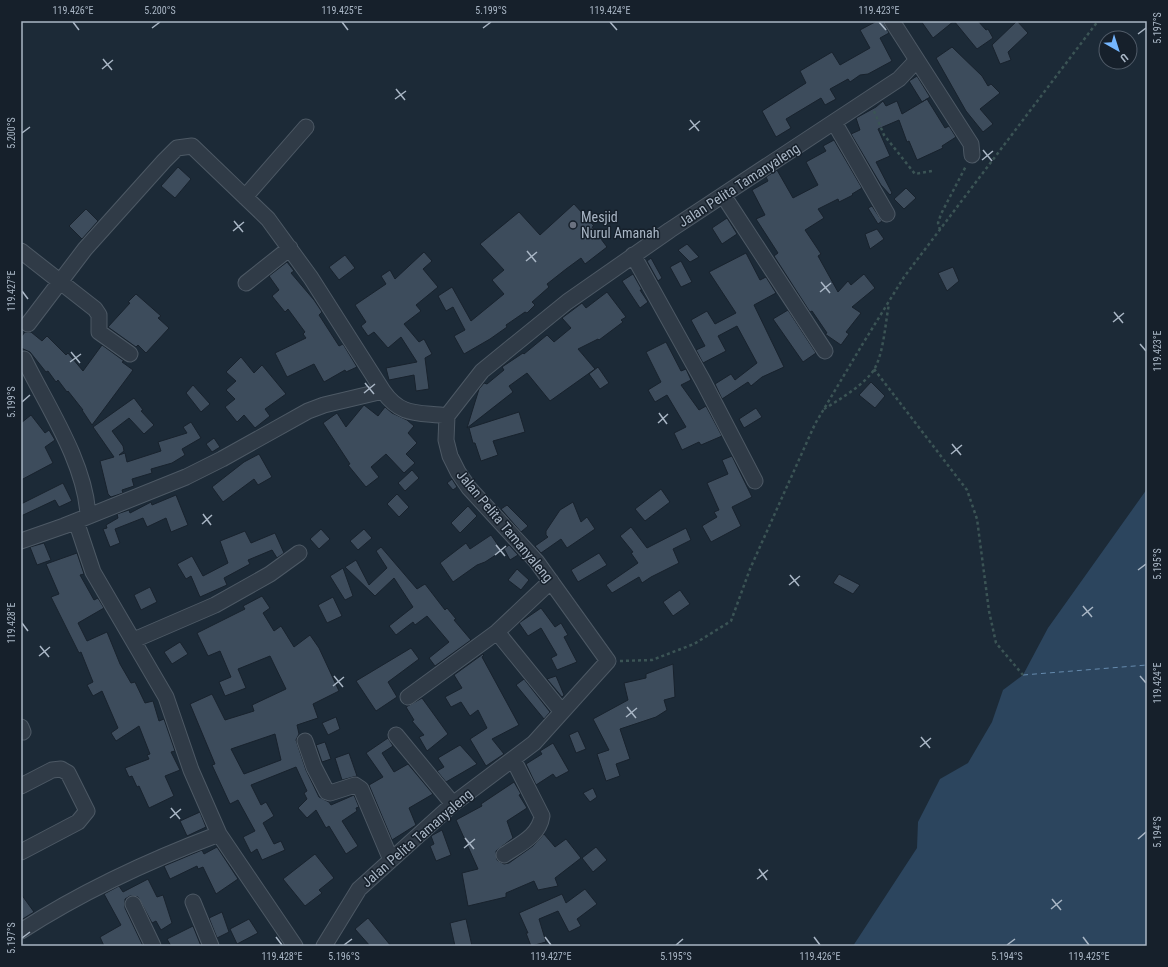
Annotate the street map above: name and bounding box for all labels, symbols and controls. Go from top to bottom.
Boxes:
text: 119.426°E [53,5,94,16]
text: 5.200°S [144,5,176,16]
text: 119.425°E [322,5,363,16]
text: 5.199°S [475,5,507,16]
text: 119.424°E [590,5,631,16]
text: 119.423°E [859,5,900,16]
text: 5.197°S [1152,12,1163,44]
north arrow [1098,30,1138,70]
text: U [1117,50,1131,64]
text: 5.200°S [6,117,17,149]
street label: Jalan Pelita Tamanyaleng [676,140,802,230]
place label: Mesjid Nurul Amanah [581,209,659,241]
marker: Mesjid Nurul Amanah [568,220,578,230]
text: 119.427°E [6,270,17,311]
text: 119.423°E [1152,330,1163,371]
text: 5.199°S [6,386,17,418]
street label: Jalan Pelita Tamanyaleng [454,467,556,585]
text: 5.195°S [1152,548,1163,580]
text: 119.428°E [6,602,17,643]
text: 119.424°E [1152,662,1163,703]
street label: Jalan Pelita Tamanyaleng [359,786,475,890]
text: 5.194°S [1152,816,1163,848]
text: 5.197°S [6,922,17,954]
text: 119.428°E [262,951,303,962]
text: 5.196°S [328,951,360,962]
text: 119.427°E [531,951,572,962]
text: 5.195°S [660,951,692,962]
text: 119.426°E [800,951,841,962]
text: 5.194°S [991,951,1023,962]
text: 119.425°E [1069,951,1110,962]

